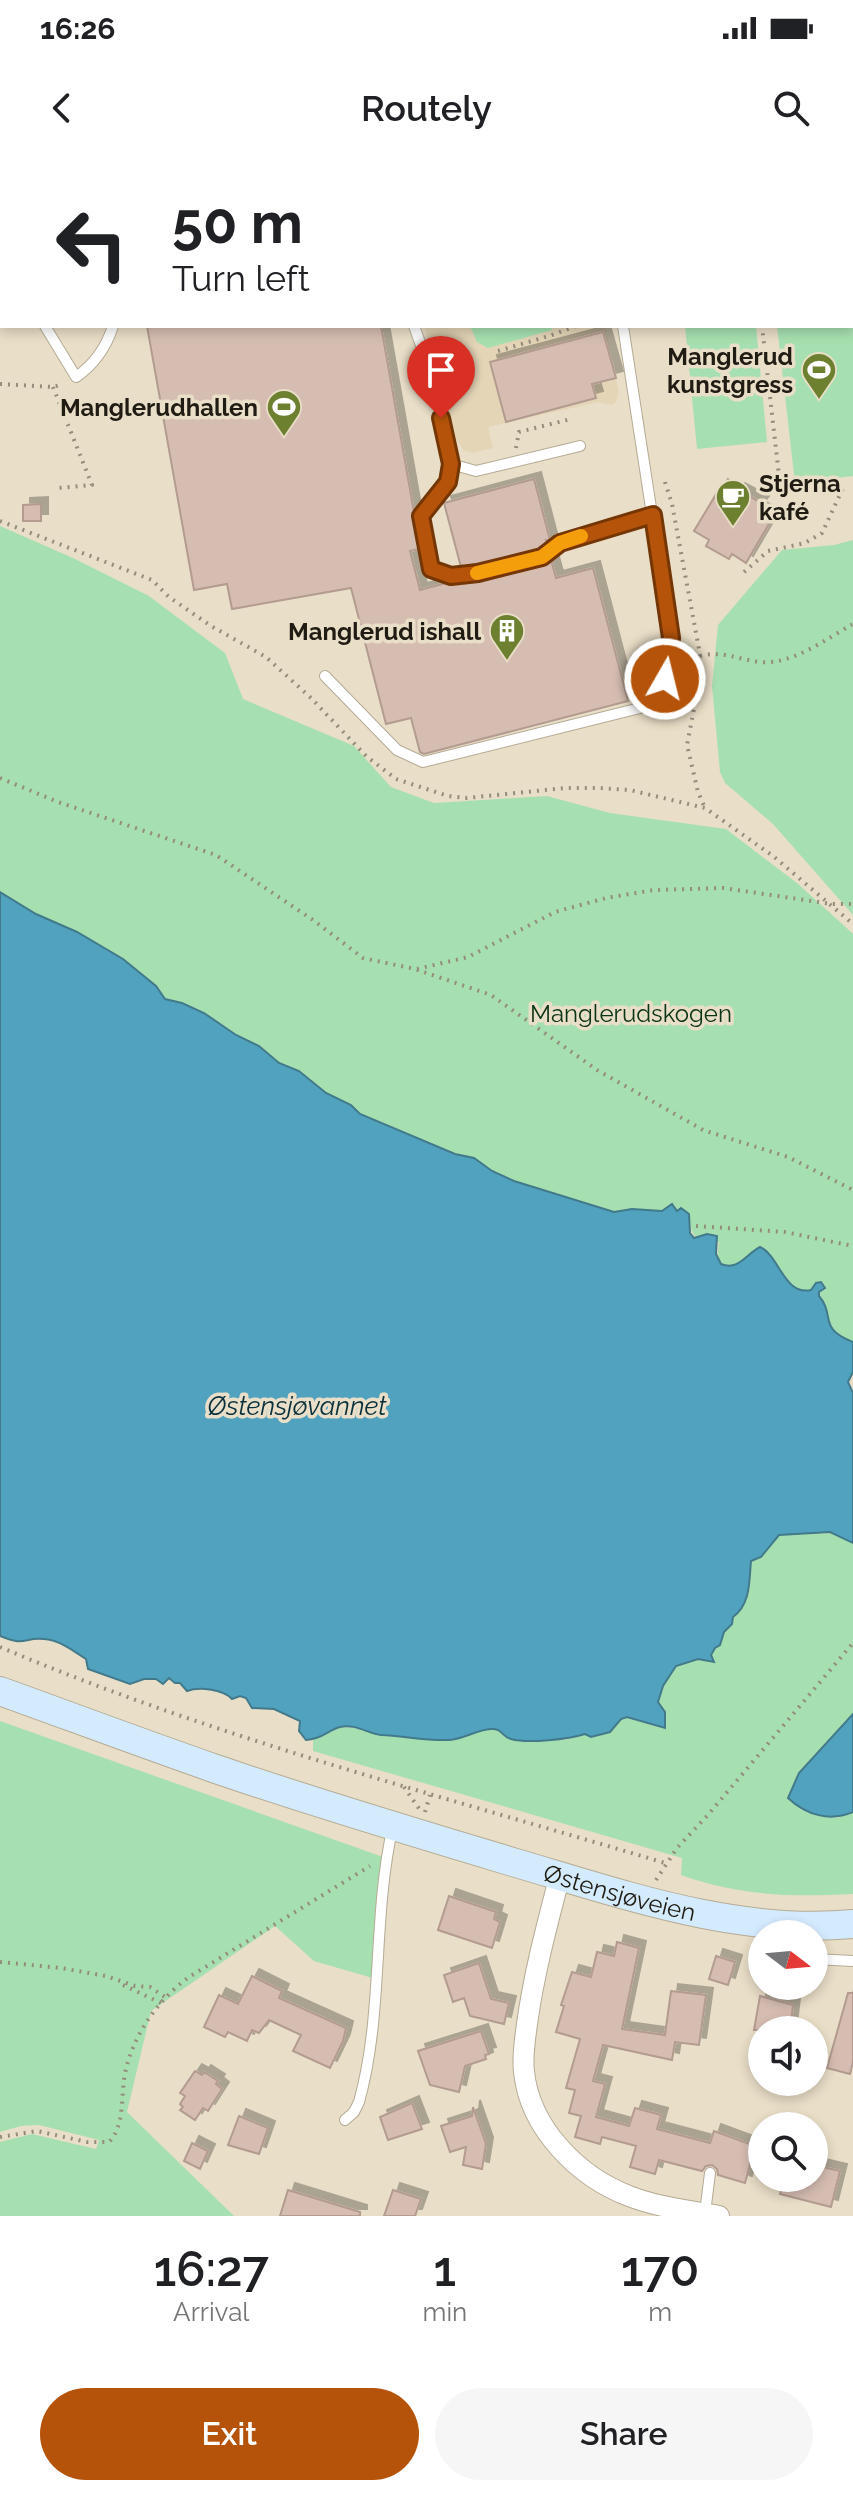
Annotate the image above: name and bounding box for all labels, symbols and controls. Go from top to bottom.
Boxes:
text: 16:26 [40,11,116,46]
icon: back [40,86,84,130]
icon: search [769,86,813,130]
text: Routely [361,87,492,129]
text: 50 m [172,190,303,256]
icon: left [40,192,144,296]
text: Turn left [172,257,310,299]
pin [407,336,475,418]
place label: Manglerud kunstgress [667,342,793,399]
icon: arrive [419,348,463,392]
sports icon: Manglerud kunstgress [800,351,838,401]
sports icon: Manglerudhallen [265,388,303,438]
place label: Manglerudhallen [60,393,258,422]
place label: Stjerna kafé [759,469,841,526]
cafe icon: Stjerna kafé [714,478,752,528]
building icon: Manglerud ishall [488,612,526,662]
place label: Manglerud ishall [288,617,481,646]
position arrow [623,637,707,721]
park label: Manglerudskogen [530,999,732,1028]
water label: Østensjøvannet [207,1391,387,1421]
street label: Østensjøveien [540,1858,698,1927]
north arrow [748,1920,828,2000]
map controls [748,1920,828,2192]
button: sound [748,2016,828,2096]
button: search [748,2112,828,2192]
text: 16:27 [154,2241,269,2297]
text: 1 [434,2241,456,2297]
text: 170 [621,2241,699,2297]
text: Arrival [173,2297,249,2327]
text: min [422,2297,467,2327]
text: m [648,2297,672,2327]
button: Exit [40,2388,419,2480]
button: Share [435,2388,813,2480]

